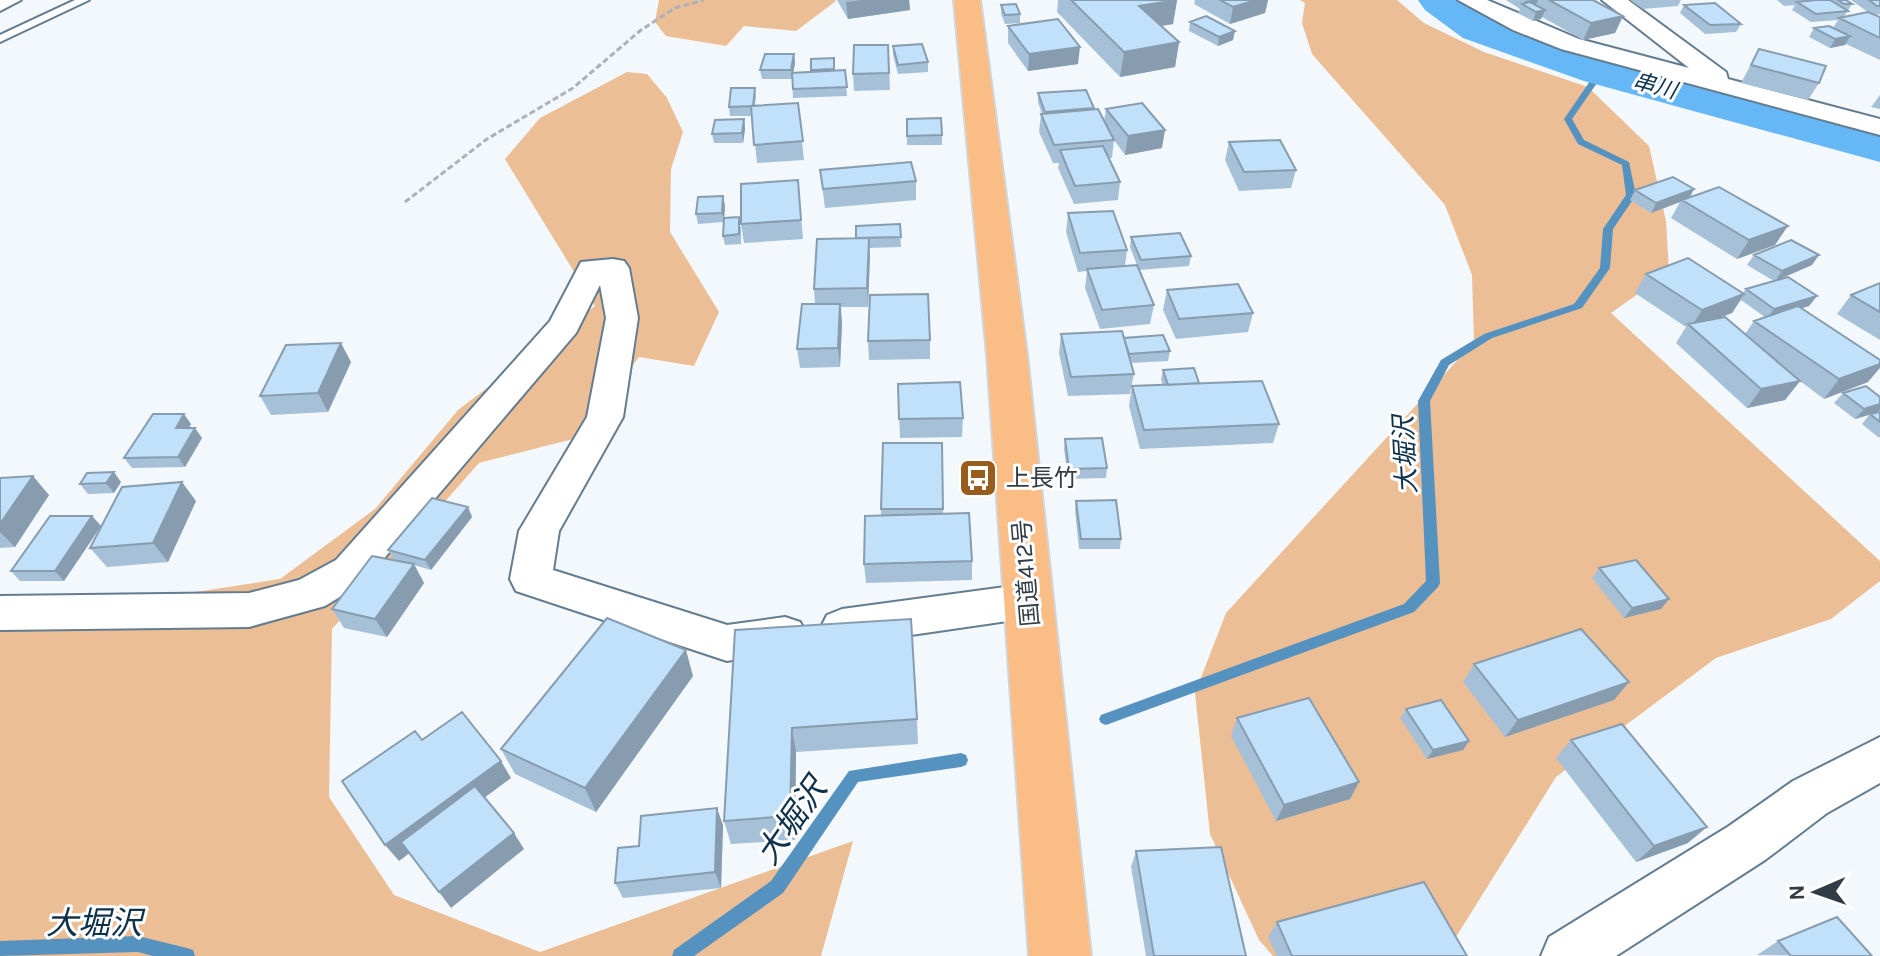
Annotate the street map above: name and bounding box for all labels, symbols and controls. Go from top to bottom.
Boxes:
water label: 串川 [1630,68,1681,105]
water label: 大堀沢 [1388,412,1423,495]
bus stop icon: 上長竹 [957,457,999,499]
place label: 上長竹 [1006,464,1078,492]
street label: 国道412号 [1007,518,1045,628]
water label: 大堀沢 [749,768,836,871]
north arrow [1776,852,1856,932]
text: N [1784,884,1810,901]
water label: 大堀沢 [46,905,146,942]

